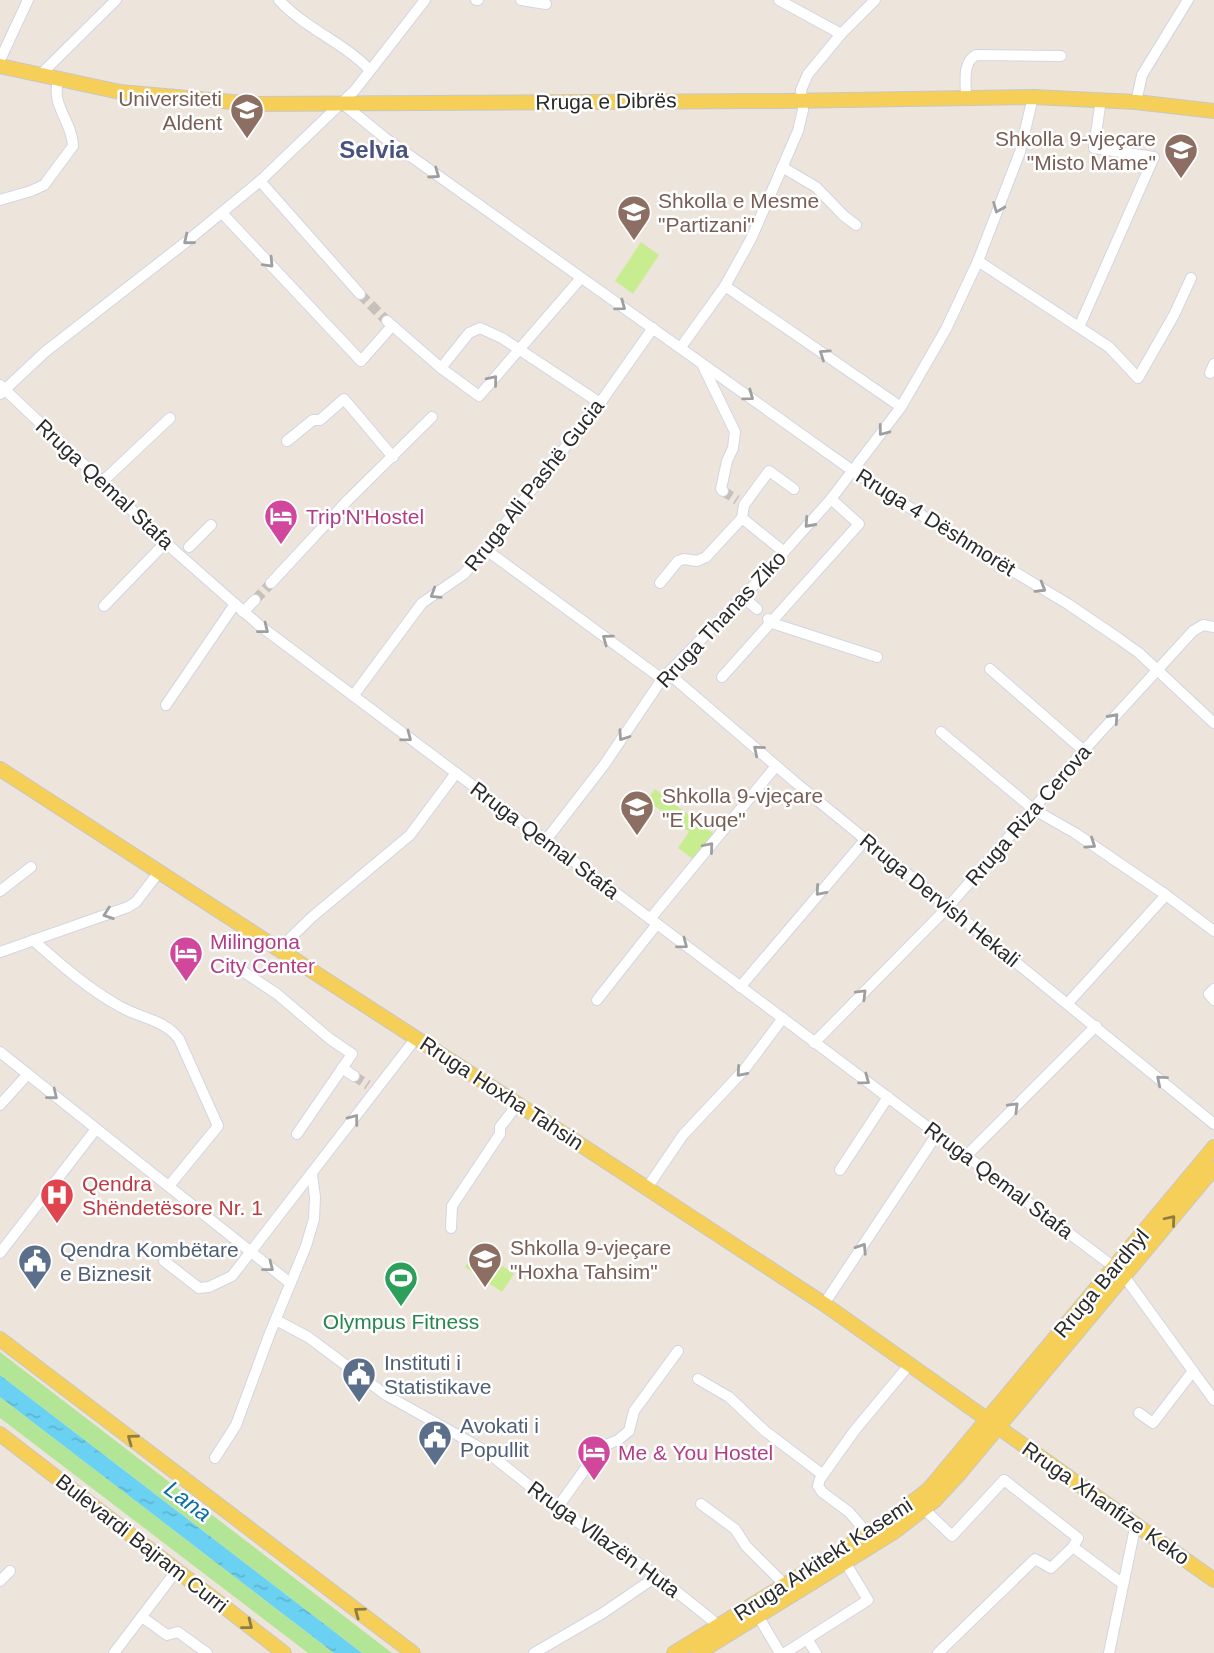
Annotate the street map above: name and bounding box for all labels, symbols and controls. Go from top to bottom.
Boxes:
place label: Universiteti Aldent [118,87,222,134]
street label: Rruga e Dibrës [535,88,677,114]
school or university icon: Universiteti Aldent [228,91,266,140]
place label: Shkolla 9-vjeçare "Misto Mame" [995,127,1156,174]
school or university icon: Shkolla 9-vjeçare "Misto Mame" [1162,131,1200,180]
district label: Selvia [339,136,409,163]
one-way arrow [427,166,440,178]
place label: Shkolla e Mesme "Partizani" [658,189,819,236]
school or university icon: Shkolla e Mesme "Partizani" [615,193,653,242]
one-way arrow [992,202,1006,214]
one-way arrow [184,232,196,245]
one-way arrow [260,255,273,268]
one-way arrow [613,298,626,310]
one-way arrow [819,350,832,363]
one-way arrow [484,376,497,388]
one-way arrow [741,387,754,400]
street label: Rruga Ali Pashë Gucia [460,394,608,575]
street label: Rruga Qemal Stafa [31,414,179,554]
one-way arrow [878,424,891,436]
street label: Rruga 4 Dëshmorët [852,464,1020,580]
hotel icon: Trip'N'Hostel [262,497,300,546]
place label: Trip'N'Hostel [306,505,424,528]
one-way arrow [805,515,818,528]
street label: Rruga Thanas Ziko [652,546,790,692]
one-way arrow [1033,580,1046,593]
one-way arrow [430,585,443,598]
one-way arrow [257,621,269,634]
one-way arrow [602,634,615,647]
one-way arrow [1106,713,1119,726]
one-way arrow [619,728,631,741]
one-way arrow [400,729,412,741]
street label: Rruga Riza Cerova [961,740,1095,890]
one-way arrow [753,746,766,758]
street label: Rruga Qemal Stafa [466,777,624,903]
place label: Shkolla 9-vjeçare "E Kuqe" [662,784,823,831]
school or university icon: Shkolla 9-vjeçare "E Kuqe" [618,788,656,837]
street label: Rruga Dervish Hekali [856,829,1024,971]
one-way arrow [1083,836,1096,848]
one-way arrow [701,843,713,856]
one-way arrow [816,883,828,896]
one-way arrow [103,906,115,920]
place label: Milingona City Center [210,930,315,977]
hotel icon: Milingona City Center [167,934,205,983]
one-way arrow [675,935,688,948]
one-way arrow [854,990,867,1003]
street label: Rruga Hoxha Tahsin [416,1032,588,1154]
one-way arrow [737,1064,749,1077]
one-way arrow [857,1072,870,1084]
one-way arrow [1157,1076,1170,1088]
one-way arrow [46,1086,58,1099]
one-way arrow [1006,1103,1019,1116]
one-way arrow [345,1115,358,1127]
street label: Rruga Qemal Stafa [920,1117,1078,1243]
place label: Qendra Shëndetësore Nr. 1 [82,1172,263,1219]
hospital icon: Qendra Shëndetësore Nr. 1 [38,1176,76,1225]
one-way arrow [1162,1215,1175,1227]
street label: Rruga Bardhyl [1049,1224,1153,1342]
place label: Shkolla 9-vjeçare "Hoxha Tahsim" [510,1236,671,1283]
place label: Qendra Kombëtare e Biznesit [60,1238,239,1285]
school or university icon: Shkolla 9-vjeçare "Hoxha Tahsim" [466,1240,504,1289]
public building icon: Qendra Kombëtare e Biznesit [16,1242,54,1291]
one-way arrow [854,1242,867,1255]
one-way arrow [261,1259,274,1271]
sports icon: Olympus Fitness [382,1259,420,1308]
place label: Olympus Fitness [323,1310,479,1333]
place label: Instituti i Statistikave [384,1351,491,1398]
public building icon: Instituti i Statistikave [340,1355,378,1404]
place label: Avokati i Popullit [460,1414,539,1461]
public building icon: Avokati i Popullit [416,1418,454,1467]
hotel icon: Me & You Hostel [575,1433,613,1482]
one-way arrow [127,1434,139,1447]
street label: Rruga Xhanfize Keko [1018,1437,1194,1569]
place label: Me & You Hostel [618,1441,773,1464]
street label: Bulevardi Bajram Curri [52,1469,232,1617]
water label: Lana [160,1475,216,1527]
street label: Rruga Vllazën Huta [524,1476,685,1602]
street label: Rruga Arkitekt Kasemi [730,1493,916,1625]
one-way arrow [354,1608,367,1620]
one-way arrow [241,1617,253,1630]

